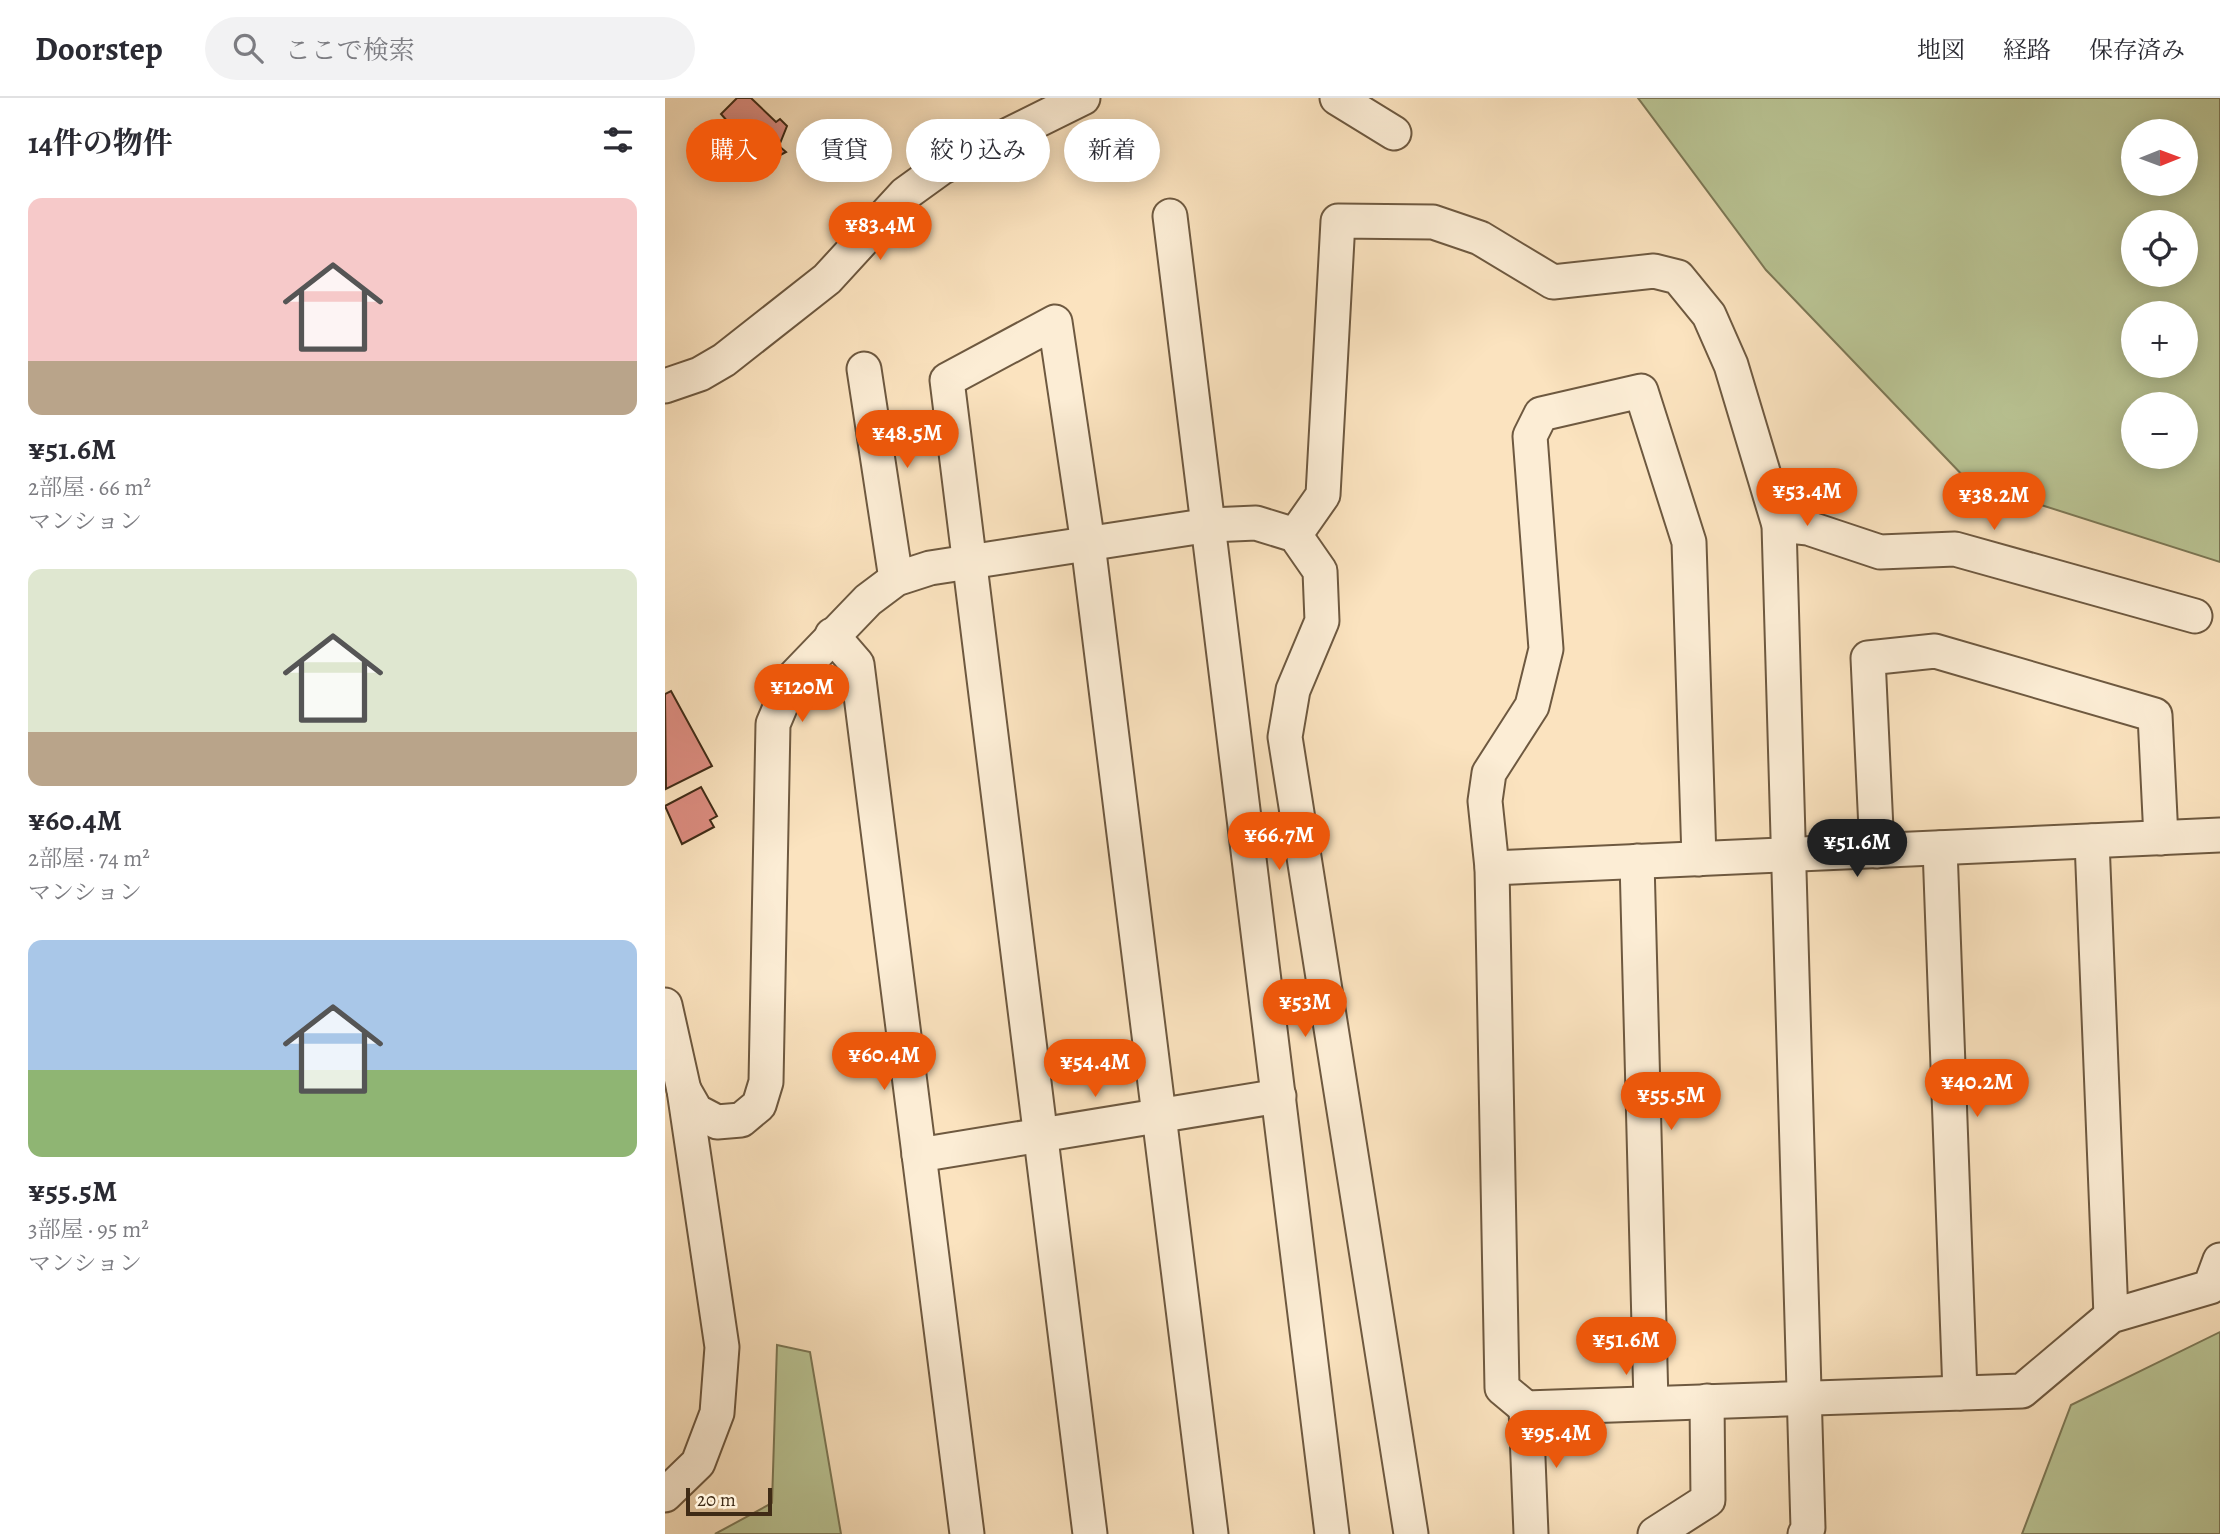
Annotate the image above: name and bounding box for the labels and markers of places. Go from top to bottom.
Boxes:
pin: ¥83.4M [823,202,937,262]
pin: ¥48.5M [850,410,964,470]
pin: ¥53.4M [1750,468,1864,528]
pin: ¥38.2M [1937,472,2051,532]
pin: ¥120M [753,664,851,724]
pin: ¥66.7M [1222,812,1336,872]
pin: ¥51.6M [1800,820,1914,879]
pin: ¥53M [1264,979,1346,1039]
pin: ¥60.4M [827,1032,941,1092]
pin: ¥54.4M [1038,1040,1152,1099]
pin: ¥40.2M [1920,1060,2034,1119]
pin: ¥55.5M [1614,1072,1728,1132]
pin: ¥51.6M [1569,1318,1683,1377]
pin: ¥95.4M [1499,1410,1613,1470]

